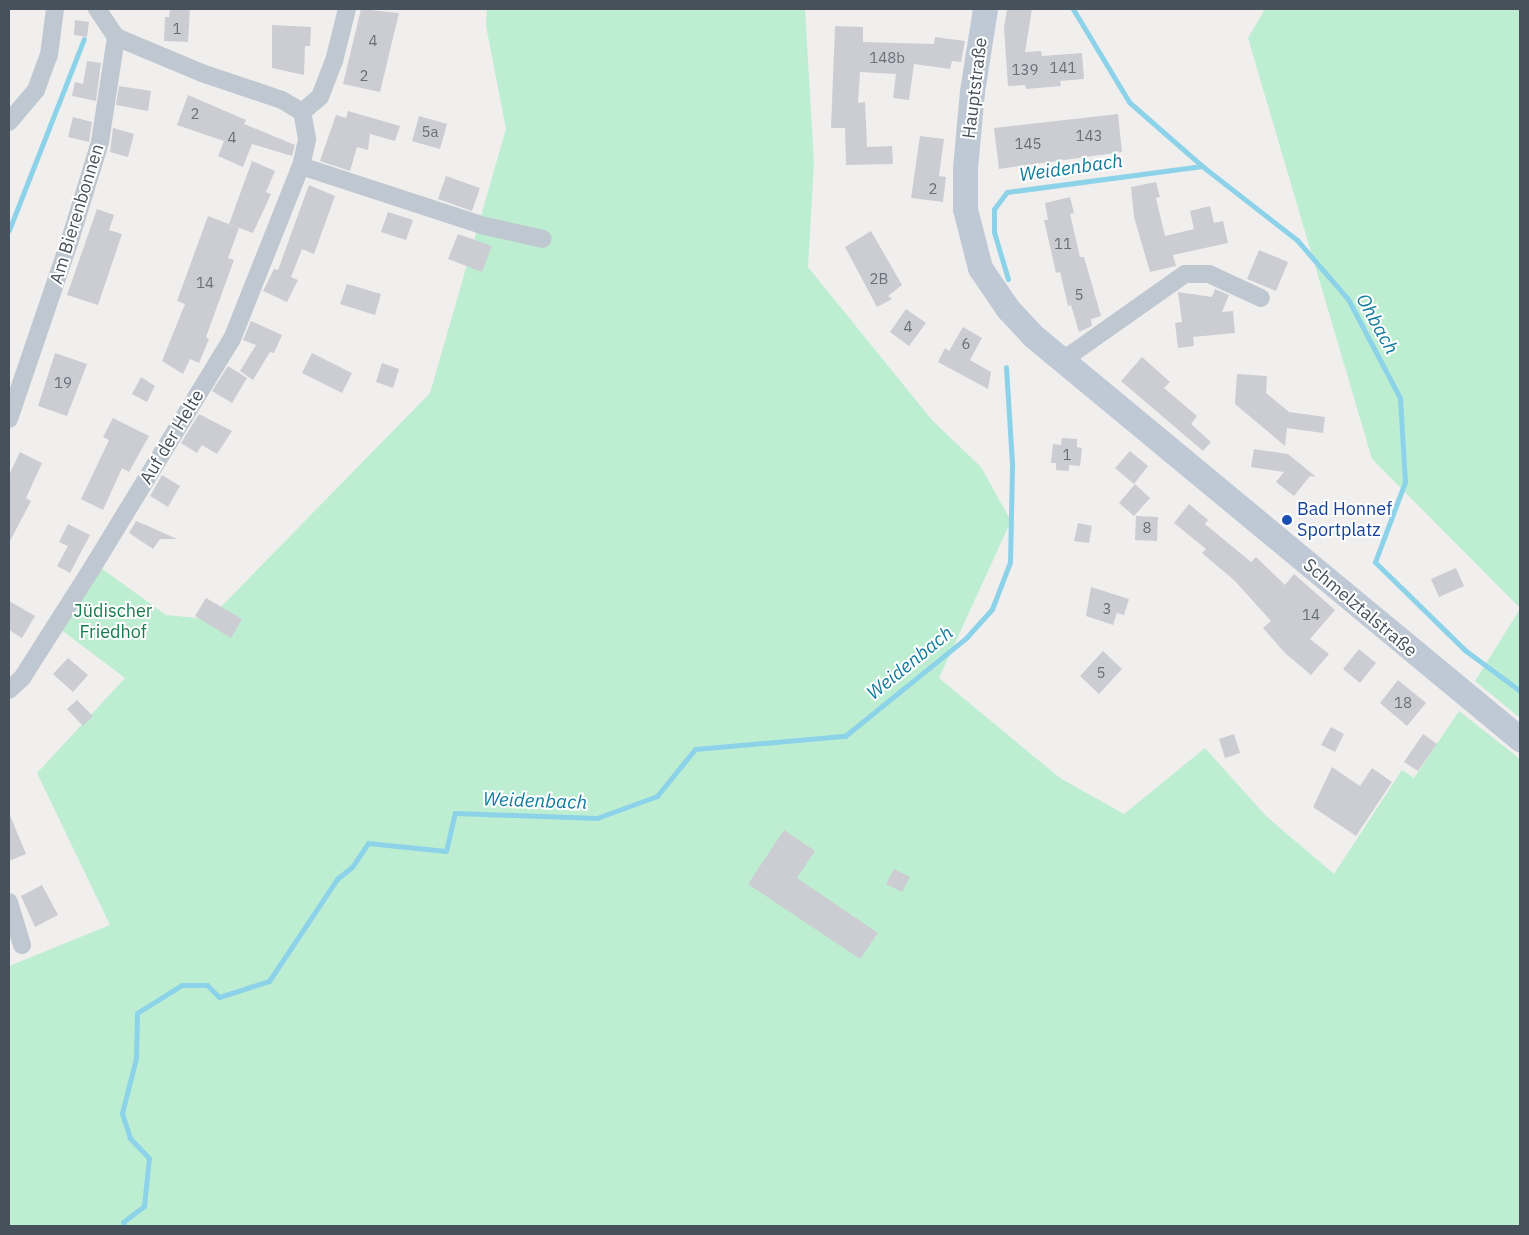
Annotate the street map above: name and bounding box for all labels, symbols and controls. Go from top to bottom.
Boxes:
house number: 1 [173,20,181,38]
house number: 4 [369,32,377,50]
street label: Hauptstraße [958,36,992,140]
house number: 148b [869,49,905,67]
house number: 141 [1050,59,1076,77]
house number: 139 [1012,61,1038,79]
house number: 2 [360,67,368,85]
house number: 2 [191,105,199,123]
house number: 5a [421,123,439,141]
house number: 143 [1076,127,1102,145]
house number: 4 [228,129,236,147]
house number: 145 [1015,135,1041,153]
street label: Am Bierenbonnen [45,141,109,287]
water label: Weidenbach [1018,149,1124,187]
house number: 2 [929,180,937,198]
house number: 11 [1054,235,1072,253]
house number: 2B [870,270,888,288]
house number: 14 [196,274,214,292]
house number: 5 [1075,286,1083,304]
water label: Ohbach [1351,290,1403,358]
house number: 4 [904,318,912,336]
house number: 6 [962,335,970,353]
house number: 19 [54,374,72,392]
street label: Auf der Helte [135,386,209,488]
house number: 1 [1063,446,1071,464]
place label: Bad Honnef Sportplatz [1297,499,1392,542]
marker: Bad Honnef Sportplatz [1281,514,1293,526]
house number: 8 [1143,519,1151,537]
street label: Schmelztalstraße [1299,554,1421,662]
house number: 3 [1103,600,1111,618]
park label: Jüdischer Friedhof [74,601,152,644]
house number: 14 [1302,606,1320,624]
water label: Weidenbach [862,621,958,705]
house number: 5 [1097,664,1105,682]
house number: 18 [1394,694,1412,712]
water label: Weidenbach [482,788,588,814]

